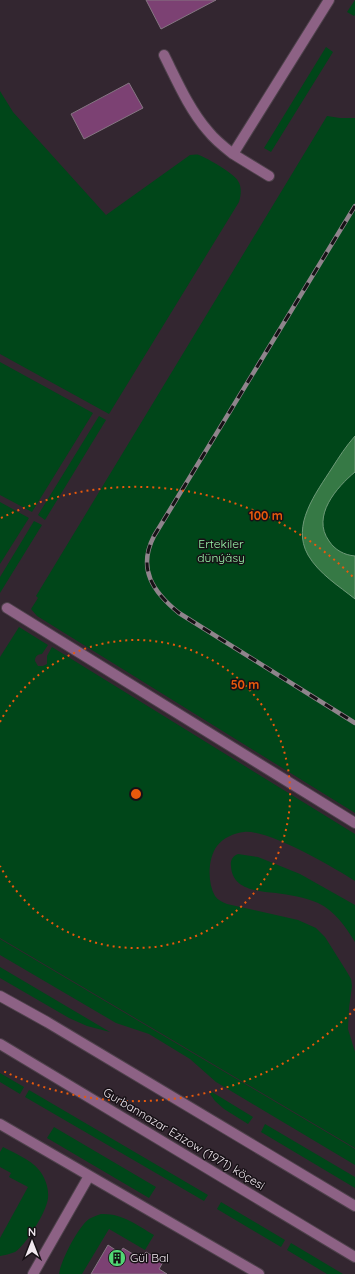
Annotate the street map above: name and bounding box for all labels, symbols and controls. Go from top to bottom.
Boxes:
text: 100 m [249,508,283,523]
park label: Ertekiler dünýäsy [197,536,245,565]
text: 50 m [231,677,259,692]
centre of rings [129,787,143,801]
street label: Gurbannazar Ezizow (1971) köçesi [101,1084,268,1193]
north arrow [12,1222,52,1262]
text: N [28,1225,36,1239]
building icon: Gül Bal [107,1248,127,1268]
place label: Gül Bal [130,1250,169,1265]

